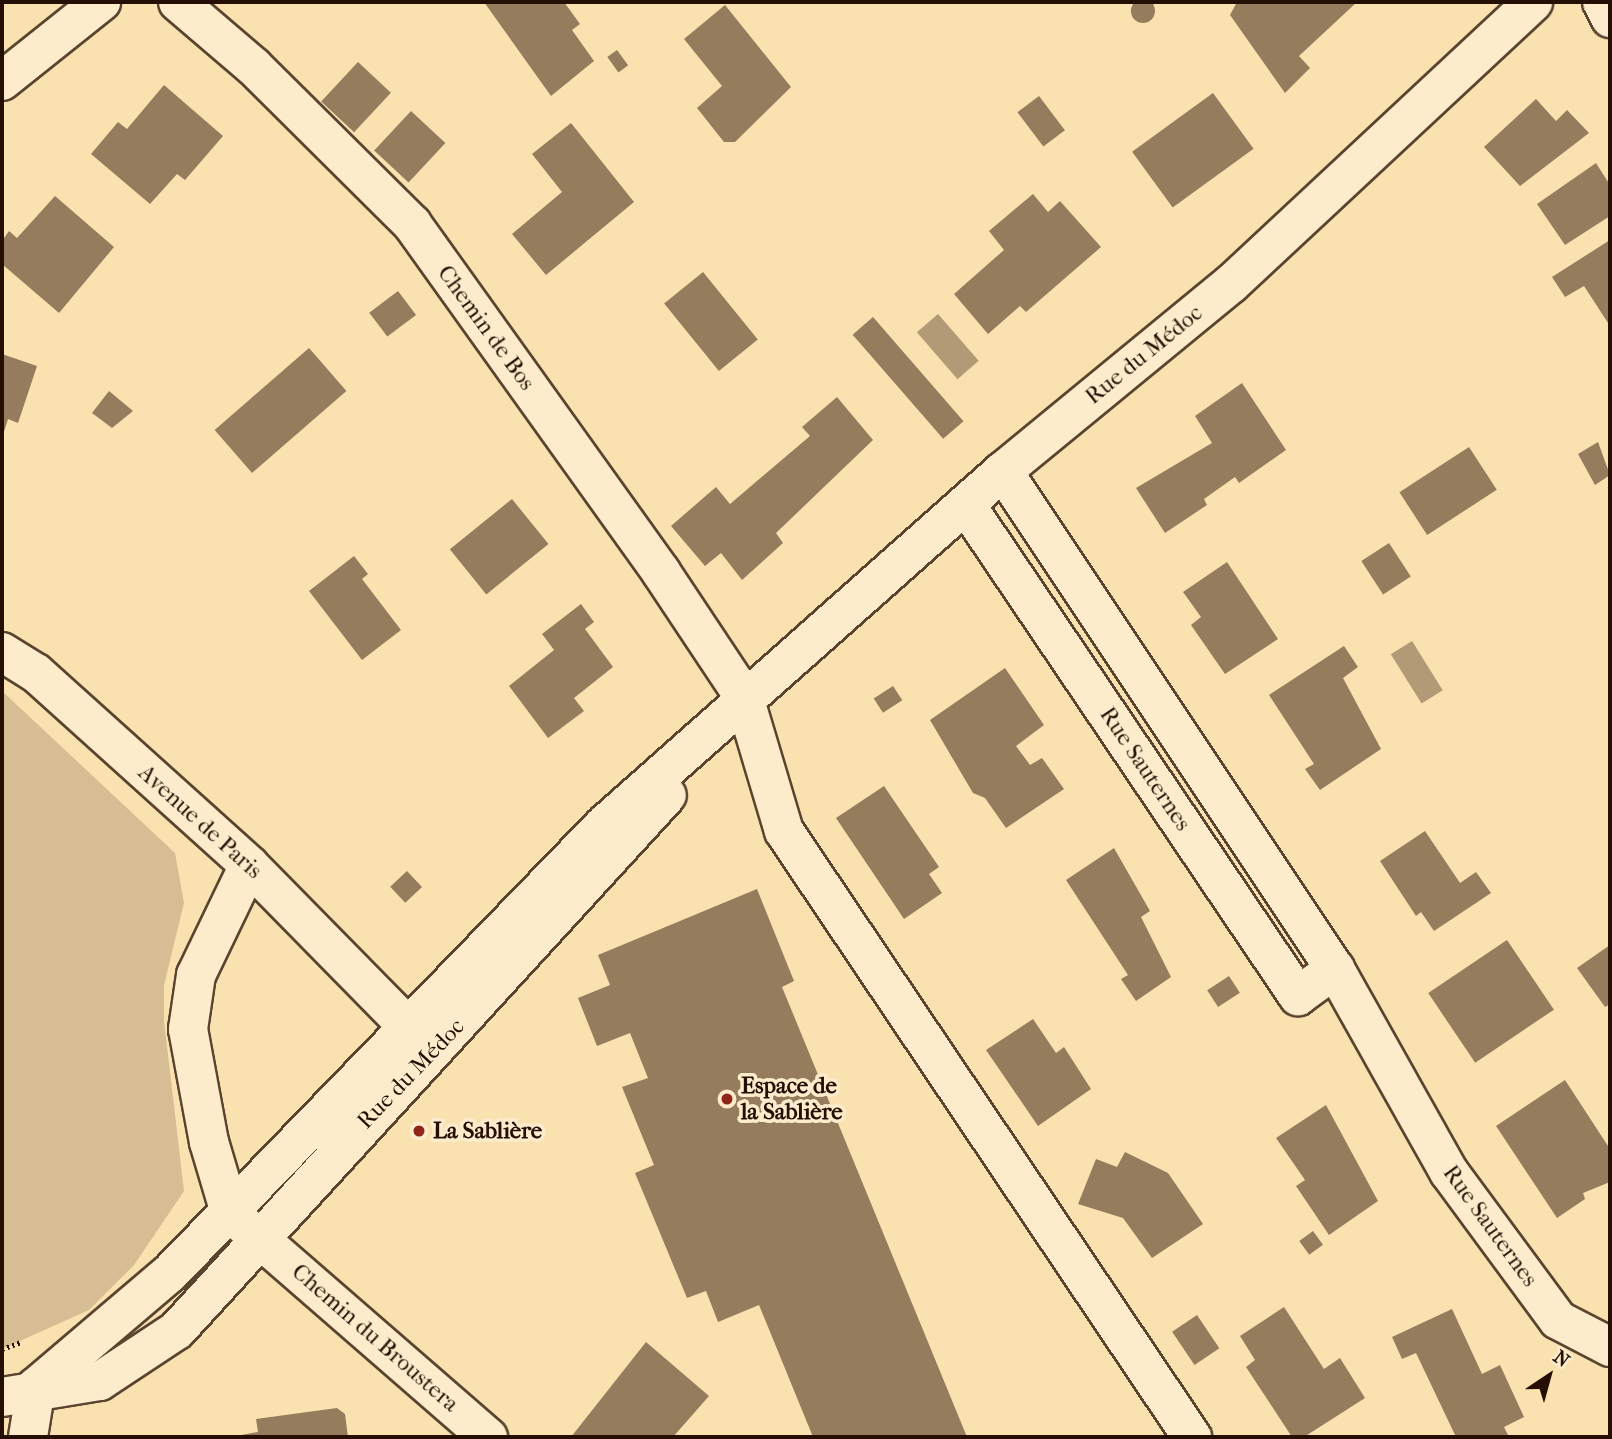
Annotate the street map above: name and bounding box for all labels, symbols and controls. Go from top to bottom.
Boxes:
street label: Chemin de Bos [431,260,541,396]
street label: Rue du Médoc [1080,299,1208,411]
street label: Rue Sauternes [1093,702,1197,836]
street label: Avenue de Paris [132,759,268,885]
street label: Rue du Médoc [352,1013,470,1135]
place label: Espace de la Sablière [741,1072,843,1126]
marker: Espace de la Sablière [719,1091,735,1107]
place label: La Sablière [433,1117,542,1145]
marker: La Sablière [411,1123,427,1139]
street label: Rue Sauternes [1437,1160,1543,1292]
street label: Chemin du Broustera [286,1258,464,1418]
north arrow [1514,1341,1584,1411]
text: N [1549,1346,1574,1372]

